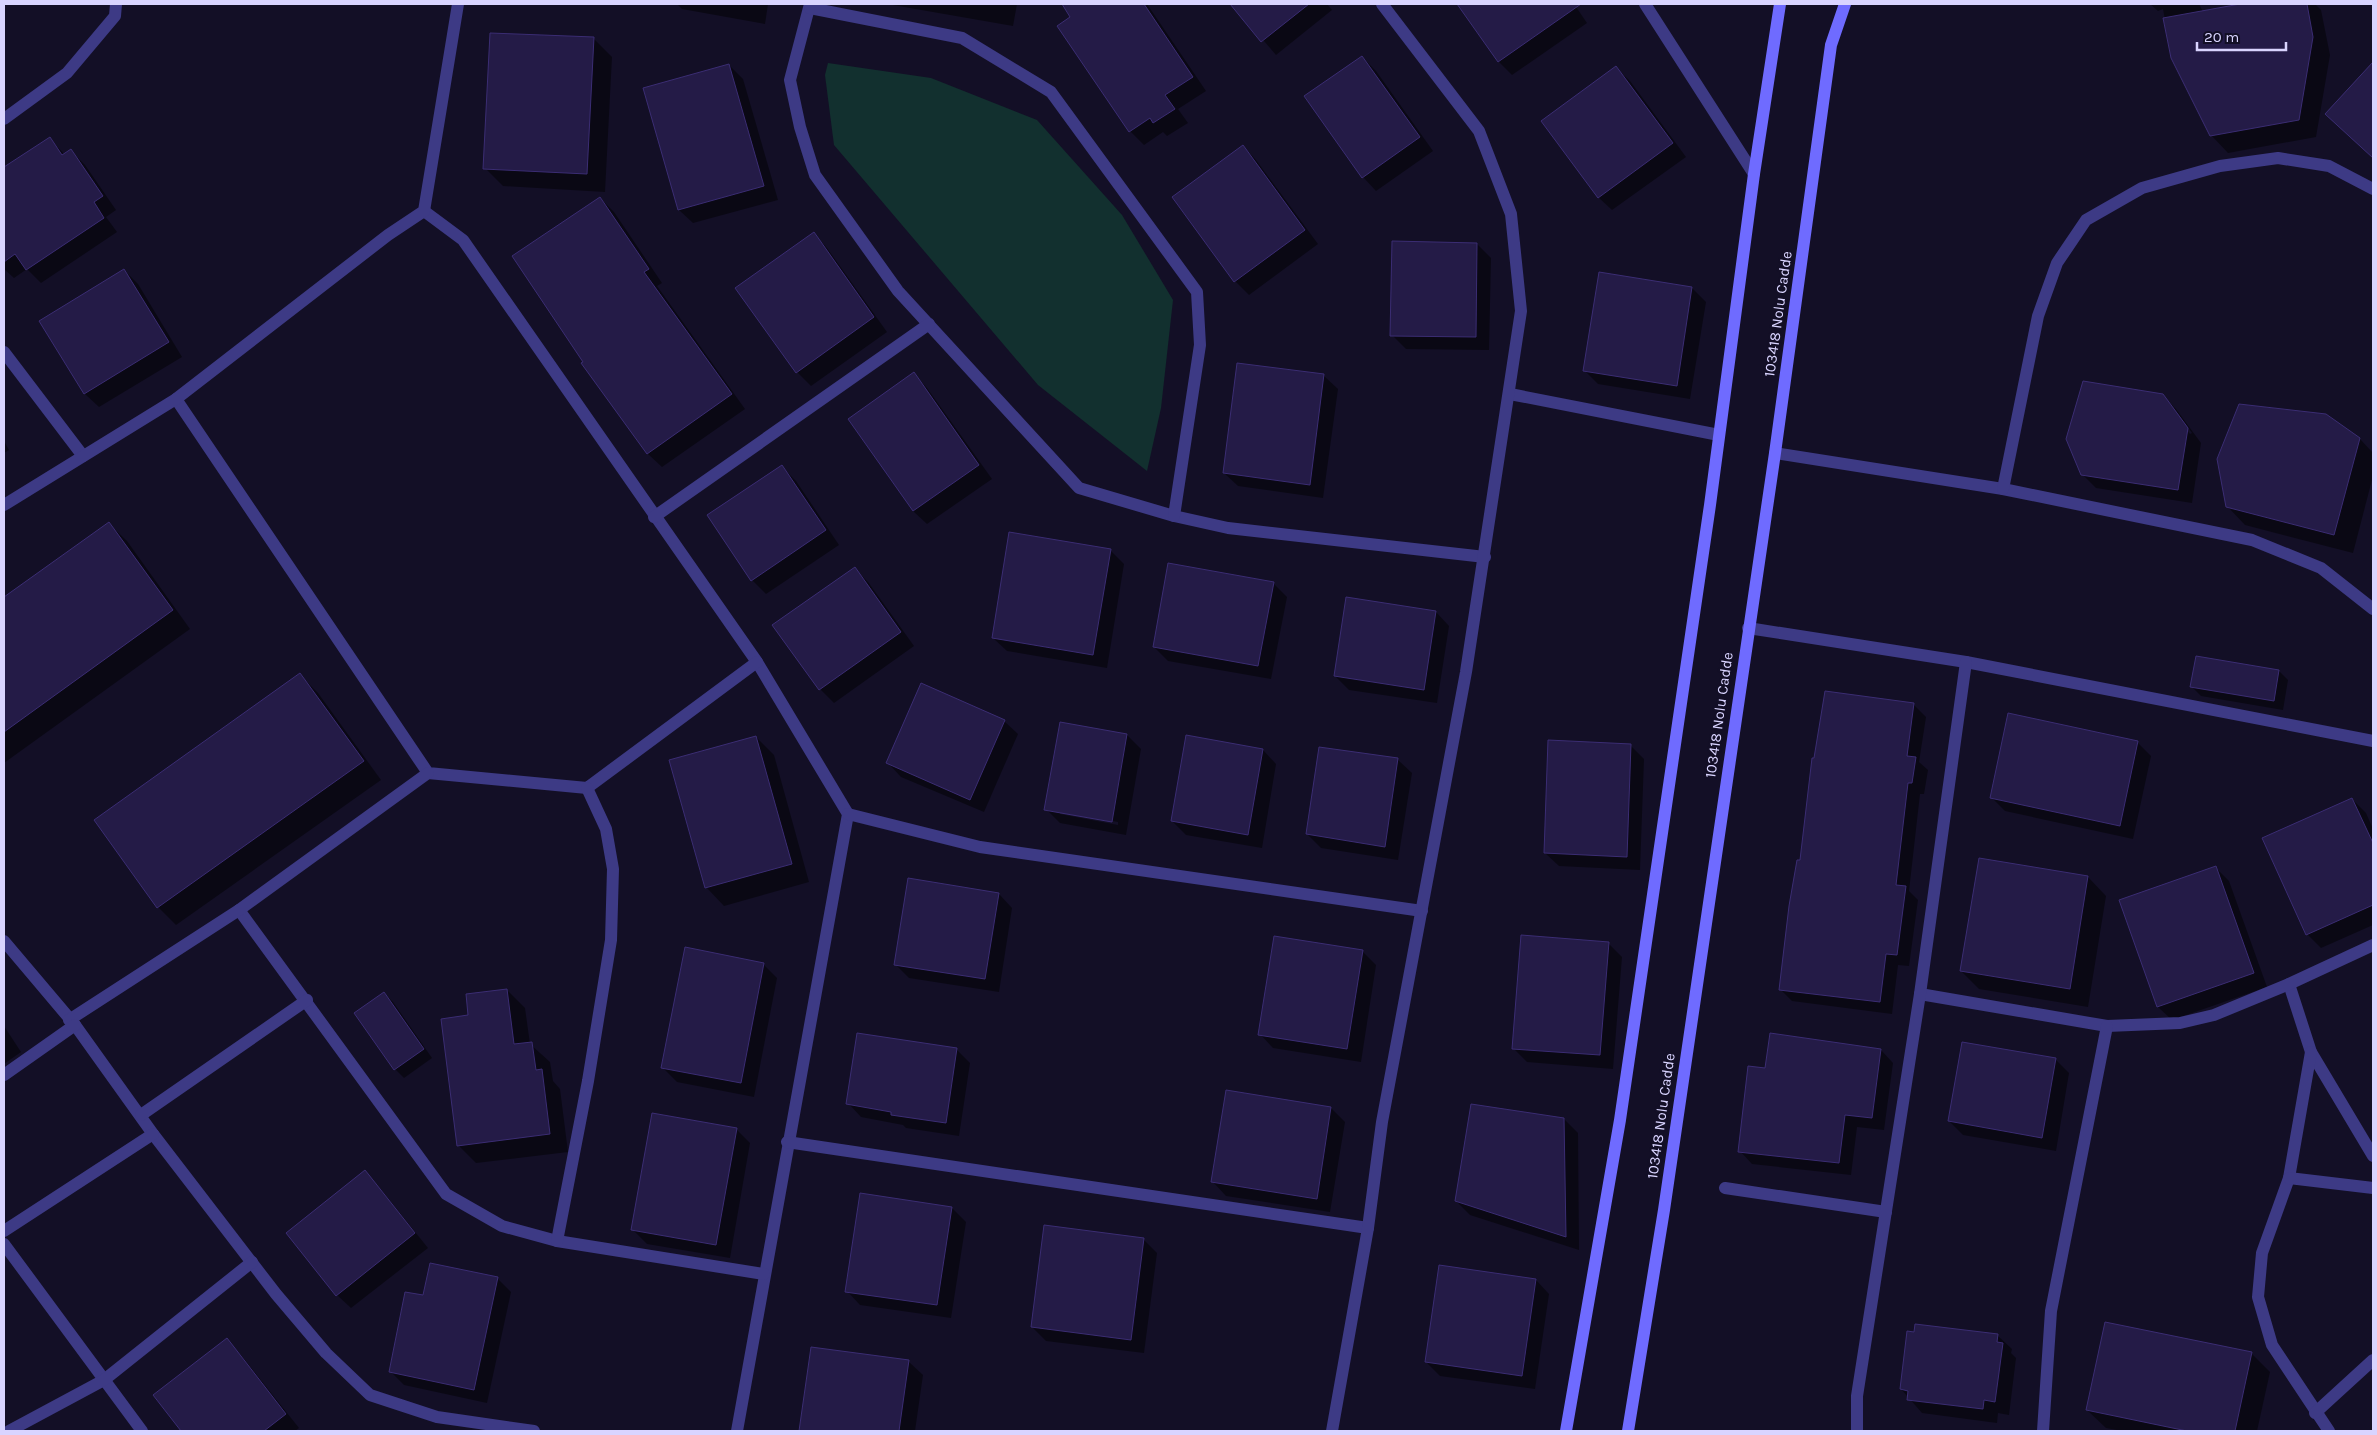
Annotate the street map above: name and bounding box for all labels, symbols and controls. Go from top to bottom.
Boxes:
scale bar [2197,20,2286,52]
text: 20 m [2204,28,2239,46]
street label: 103418 Nolu Cadde [1760,250,1796,378]
street label: 103418 Nolu Cadde [1701,651,1737,779]
street label: 103418 Nolu Cadde [1643,1052,1679,1180]

